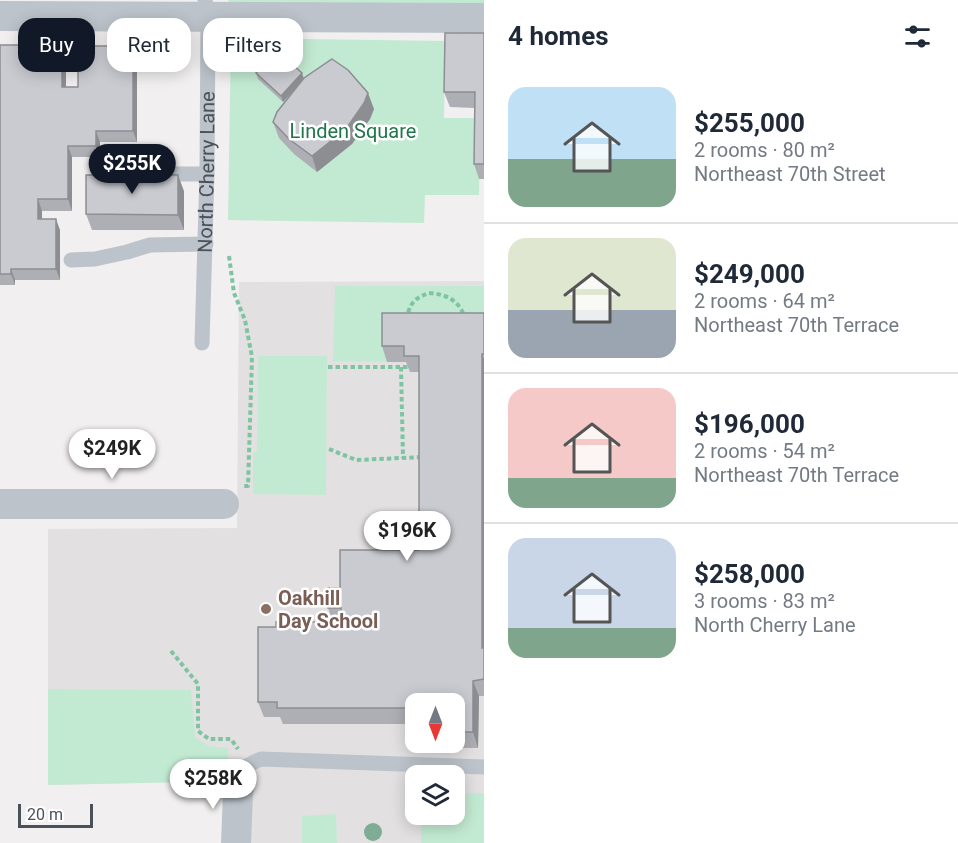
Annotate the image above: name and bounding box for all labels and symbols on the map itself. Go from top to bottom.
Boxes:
street label: North Cherry Lane [193,91,220,253]
park label: Linden Square [290,119,416,143]
pin: $255K [90,144,174,195]
pin: $249K [70,429,154,480]
pin: $196K [365,511,449,562]
place label: Oakhill Day School [278,586,378,633]
marker: Oakhill Day School [259,602,273,616]
north arrow [405,693,465,753]
pin: $258K [171,759,255,810]
scale bar [18,801,93,828]

